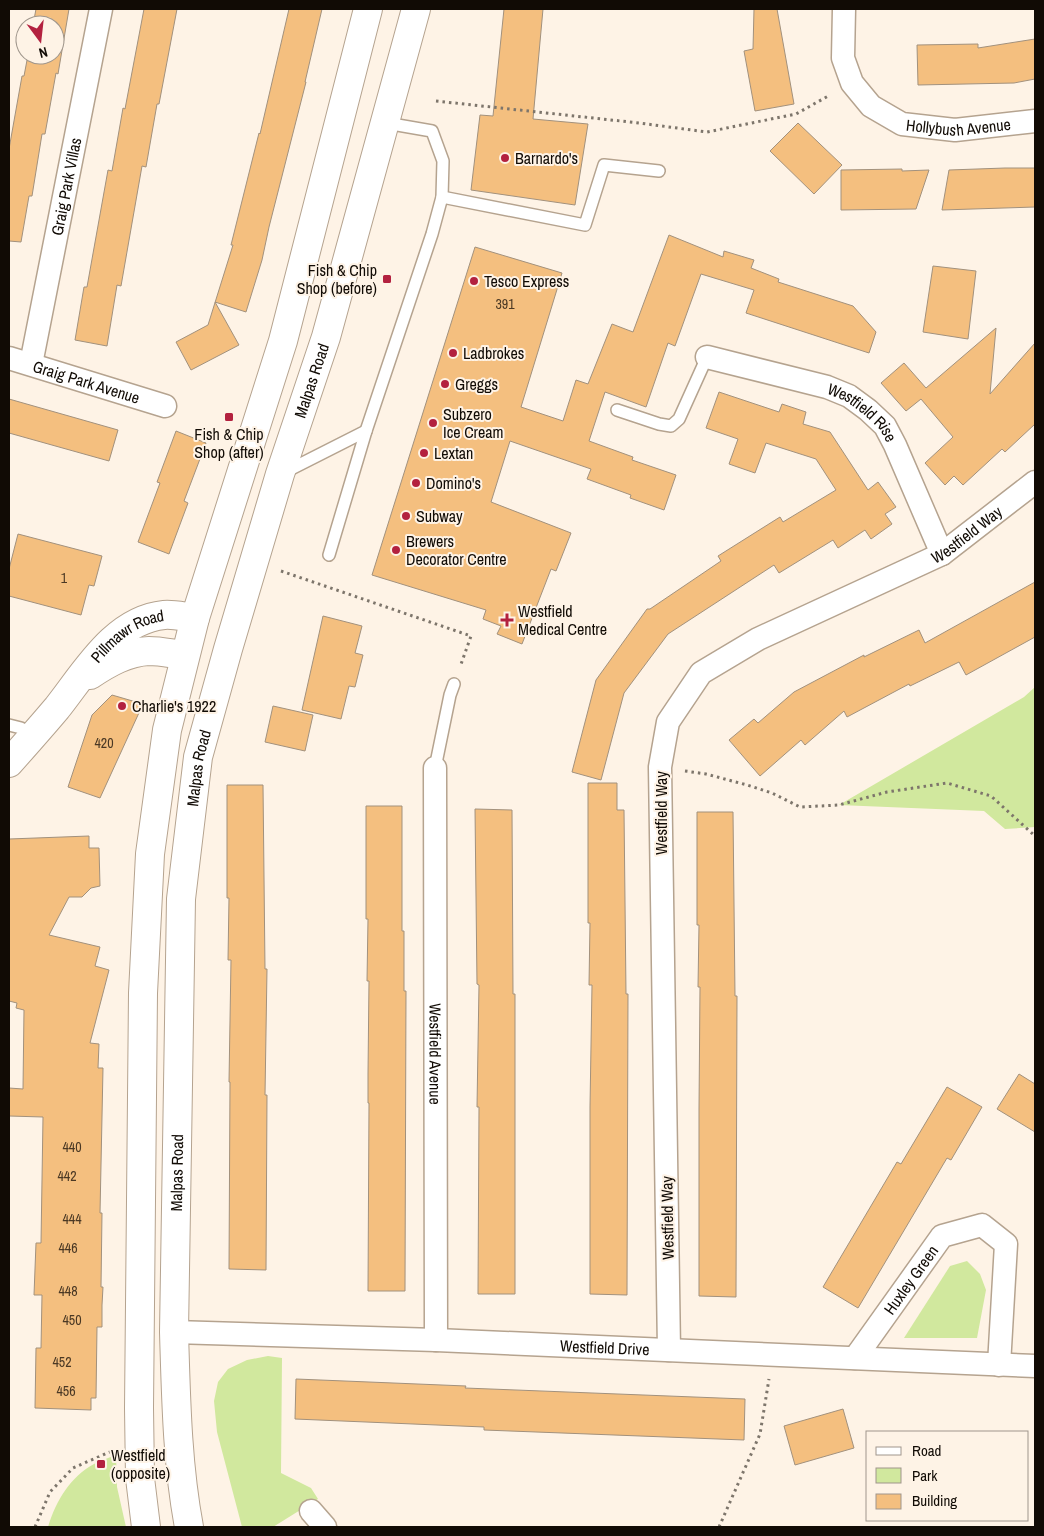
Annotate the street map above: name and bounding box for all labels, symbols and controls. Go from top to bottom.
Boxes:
north arrow [15,15,65,65]
text: N [37,43,50,62]
street label: Hollybush Avenue [905,113,1012,141]
street label: Graig Park Villas [46,136,86,237]
place label: Barnardo's [515,147,578,169]
marker: Barnardo's [499,152,511,164]
place label: Fish & Chip Shop (before) [297,259,377,299]
place label: Tesco Express [484,270,569,292]
marker: Fish & Chip Shop (before) [381,273,393,285]
marker: Tesco Express [468,275,480,287]
house number: 391 [495,295,515,313]
street label: Malpas Road [289,340,334,421]
place label: Ladbrokes [463,342,524,364]
marker: Ladbrokes [447,347,459,359]
street label: Graig Park Avenue [30,355,143,409]
place label: Greggs [455,373,498,395]
street label: Westfield Rise [824,377,902,445]
marker: Greggs [439,378,451,390]
place label: Subzero Ice Cream [443,403,504,443]
marker: Fish & Chip Shop (after) [223,411,235,423]
marker: Subzero Ice Cream [427,417,439,429]
place label: Fish & Chip Shop (after) [194,423,264,463]
place label: Lextan [434,442,473,464]
marker: Lextan [418,447,430,459]
place label: Domino's [426,472,481,494]
marker: Domino's [410,477,422,489]
street label: Westfield Way [928,500,1007,569]
place label: Subway [416,505,463,527]
marker: Subway [400,510,412,522]
place label: Brewers Decorator Centre [406,530,507,570]
marker: Brewers Decorator Centre [390,544,402,556]
house number: 1 [61,569,68,587]
place label: Westfield Medical Centre [518,600,607,640]
street label: Pillmawr Road [85,604,165,667]
marker: Westfield Medical Centre [500,613,514,627]
place label: Charlie's 1922 [132,695,216,717]
marker: Charlie's 1922 [116,700,128,712]
street label: Malpas Road [181,727,216,807]
house number: 420 [94,734,114,752]
street label: Westfield Way [650,771,672,855]
street label: Westfield Avenue [424,1003,447,1105]
street label: Malpas Road [165,1134,188,1212]
house number: 440 [62,1138,82,1156]
house number: 442 [57,1167,77,1185]
street label: Westfield Way [655,1175,679,1260]
house number: 444 [62,1210,82,1228]
house number: 446 [58,1239,78,1257]
street label: Huxley Green [878,1241,943,1319]
house number: 448 [58,1282,78,1300]
house number: 450 [62,1311,82,1329]
street label: Westfield Drive [560,1334,650,1360]
house number: 452 [52,1353,72,1371]
house number: 456 [56,1382,76,1400]
legend [866,1431,1029,1521]
text: Road [912,1440,941,1461]
place label: Westfield (opposite) [111,1444,170,1484]
marker: Westfield (opposite) [95,1458,107,1470]
text: Park [912,1465,938,1486]
text: Building [912,1490,957,1511]

